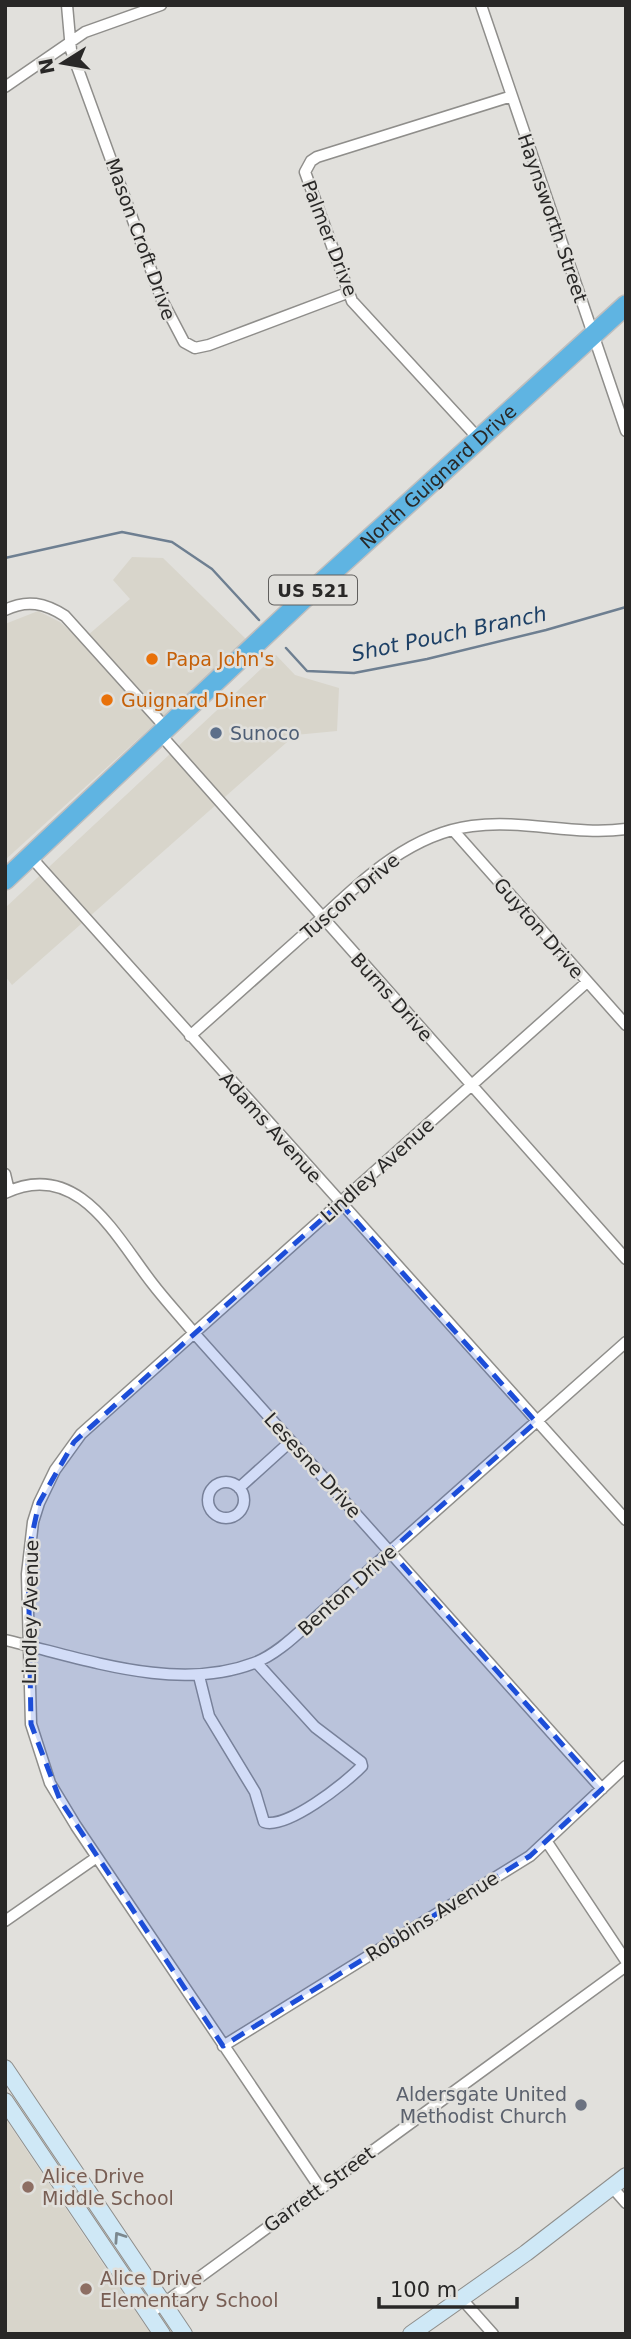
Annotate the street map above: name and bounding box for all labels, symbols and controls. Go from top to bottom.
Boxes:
north arrow [28,28,98,98]
text: N [34,56,59,76]
street label: Haynsworth Street [514,131,592,305]
street label: Mason Croft Drive [102,155,180,323]
street label: Palmer Drive [298,177,362,299]
street label: North Guignard Drive [355,400,521,553]
road number: US 521 [269,576,357,604]
water label: Shot Pouch Branch [349,602,549,666]
place label: Papa John's [166,648,274,670]
marker: Papa John's [144,651,160,667]
place label: Guignard Diner [121,689,266,711]
marker: Guignard Diner [99,692,115,708]
place label: Sunoco [230,722,300,744]
marker: Sunoco [208,725,224,741]
street label: Tuscon Drive [296,849,404,944]
street label: Guyton Drive [489,873,589,983]
street label: Burns Drive [347,948,437,1046]
street label: Adams Avenue [216,1067,326,1187]
street label: Lindley Avenue [316,1113,438,1227]
street label: Lesesne Drive [260,1408,366,1522]
street label: Lindley Avenue [18,1539,42,1685]
street label: Benton Drive [293,1540,401,1640]
street label: Robbins Avenue [362,1866,502,1966]
place label: Aldersgate United Methodist Church [396,2083,567,2127]
marker: Aldersgate United Methodist Church [573,2097,589,2113]
street label: Garrett Street [259,2141,379,2237]
place label: Alice Drive Middle School [42,2165,174,2209]
marker: Alice Drive Middle School [20,2179,36,2195]
one-way arrow [114,2231,127,2244]
scale bar [379,2266,517,2310]
place label: Alice Drive Elementary School [100,2267,278,2311]
text: 100 m [390,2278,457,2302]
marker: Alice Drive Elementary School [78,2281,94,2297]

